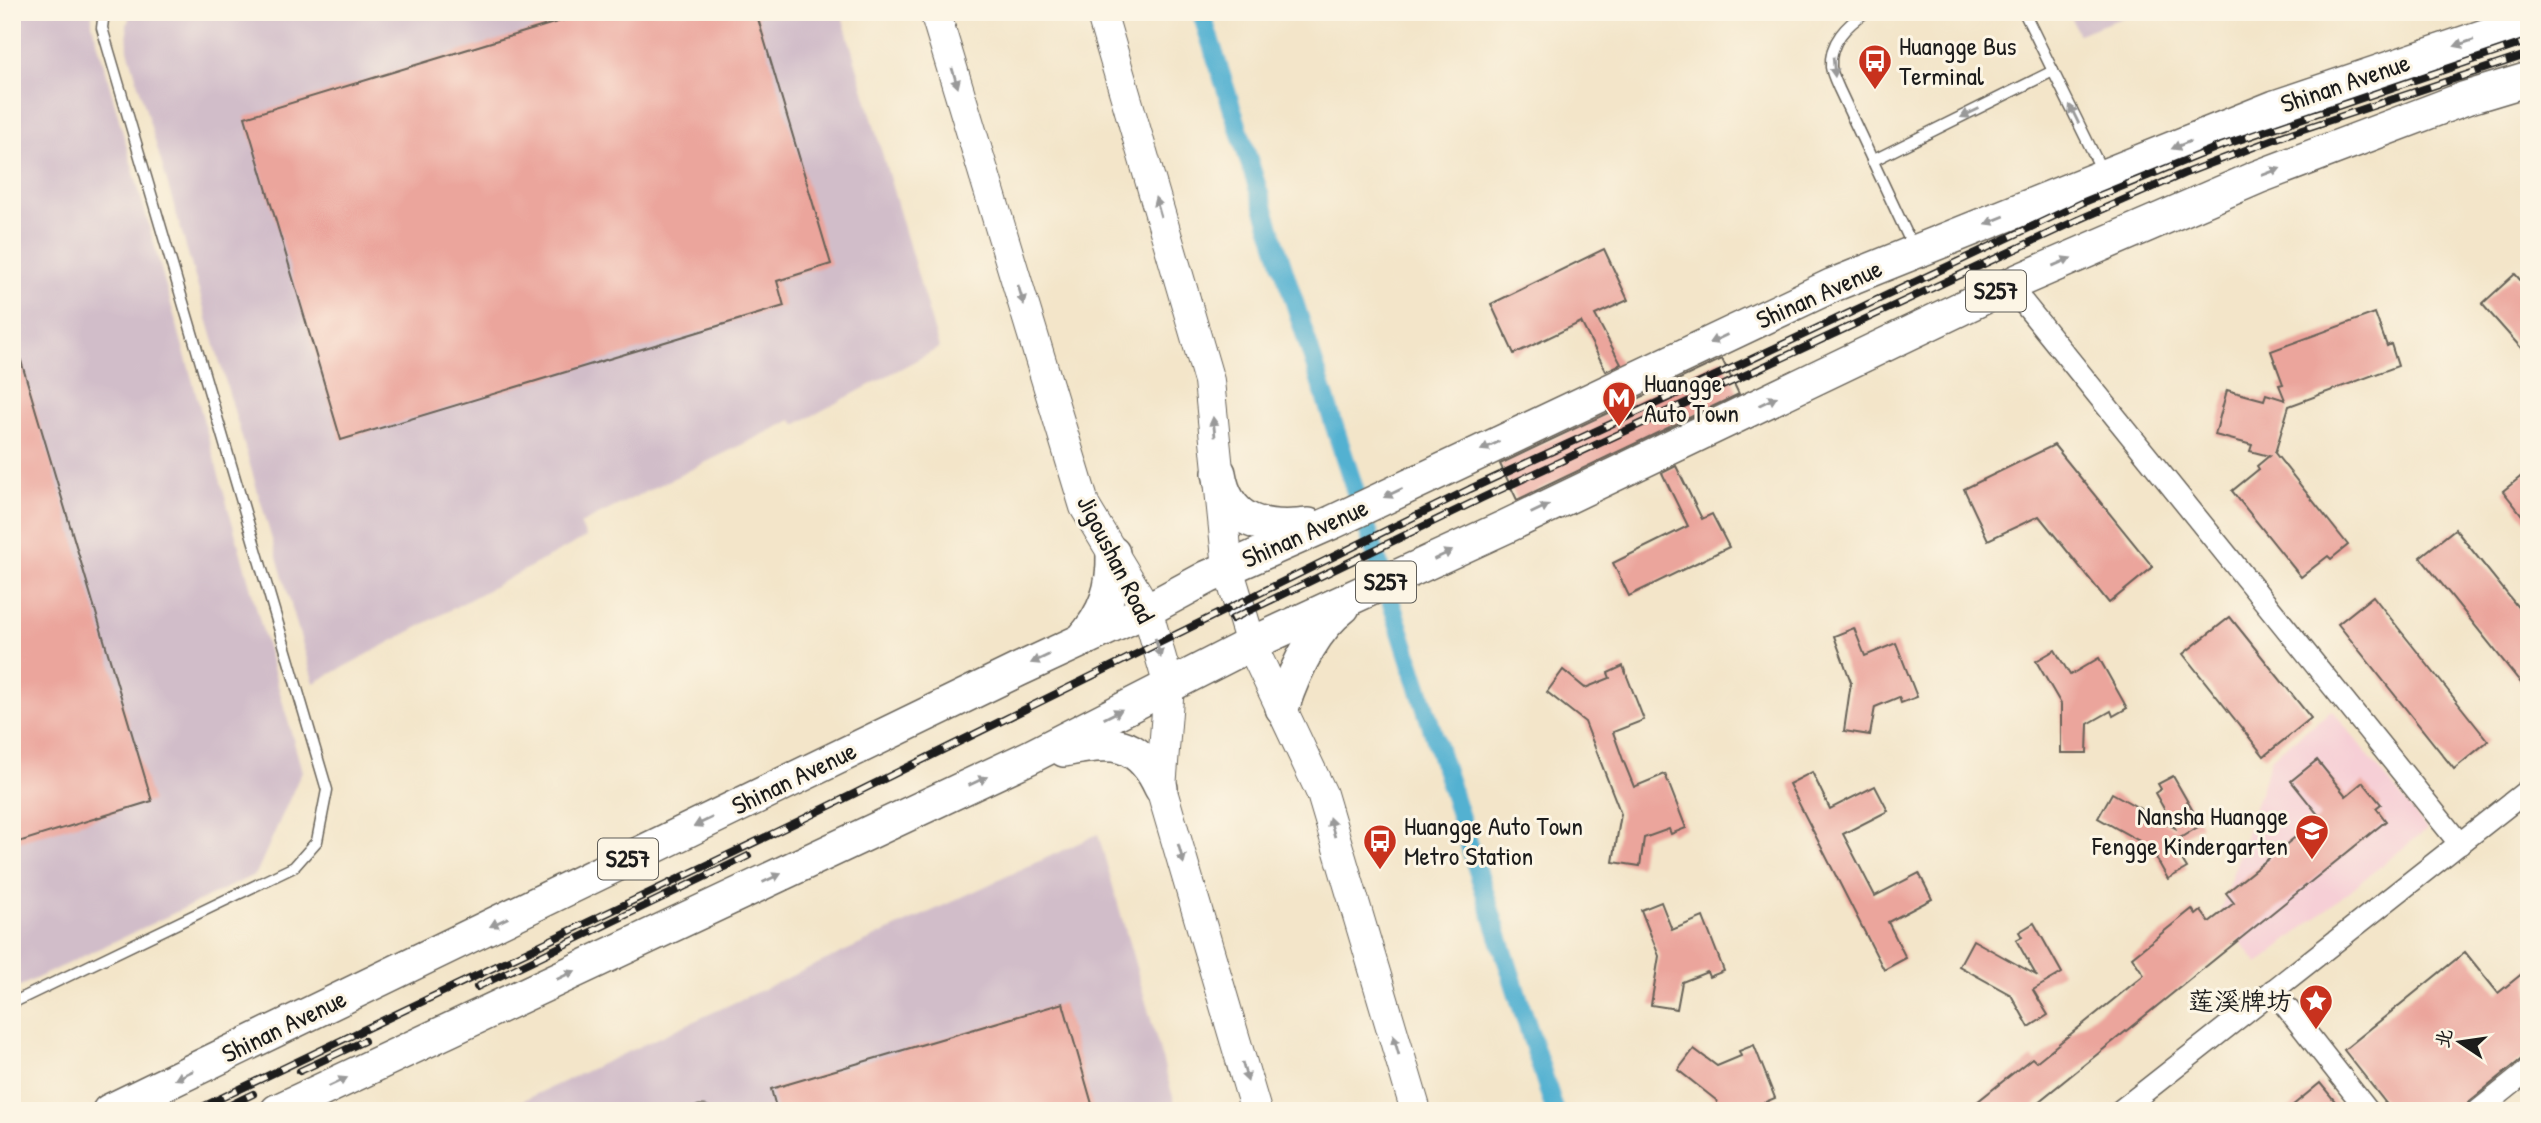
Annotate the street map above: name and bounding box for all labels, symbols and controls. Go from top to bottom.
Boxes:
place label: Huangge Bus Terminal [1899,28,2017,93]
one-way arrow [2453,38,2474,49]
bus stop icon: Huangge Bus Terminal [1856,42,1894,91]
street label: Shinan Avenue [2276,44,2414,121]
one-way arrow [1829,56,1840,78]
one-way arrow [950,67,961,88]
one-way arrow [2068,104,2080,124]
one-way arrow [1960,107,1980,118]
one-way arrow [2170,139,2191,150]
one-way arrow [2261,167,2282,178]
one-way arrow [1152,195,1163,217]
one-way arrow [1985,214,2006,225]
street label: Shinan Avenue [1750,250,1887,337]
one-way arrow [2052,256,2072,268]
road number: S257 [1966,270,2026,312]
one-way arrow [1016,285,1026,306]
one-way arrow [1708,333,1728,345]
place label: Huangge Auto Town [1644,365,1739,430]
metro station icon: Huangge Auto Town [1600,379,1638,428]
one-way arrow [1758,395,1778,406]
one-way arrow [1208,415,1219,437]
one-way arrow [1480,441,1500,452]
one-way arrow [1383,487,1403,498]
street label: Jigoushan Road [1069,489,1164,629]
street label: Shinan Avenue [1236,489,1373,576]
one-way arrow [1530,504,1550,515]
one-way arrow [1433,549,1454,560]
road number: S257 [1356,562,1416,602]
one-way arrow [1153,637,1164,659]
one-way arrow [1030,654,1051,665]
one-way arrow [1103,709,1123,720]
street label: Shinan Avenue [726,732,862,823]
one-way arrow [968,775,988,787]
place label: Nansha Huangge Fengge Kindergarten [2091,798,2288,863]
place label: Huangge Auto Town Metro Station [1404,808,1583,873]
school or university icon: Nansha Huangge Fengge Kindergarten [2293,812,2331,861]
one-way arrow [1327,816,1337,837]
one-way arrow [693,817,713,828]
bus stop icon: Huangge Auto Town Metro Station [1361,822,1399,871]
road number: S257 [598,838,658,880]
one-way arrow [1176,843,1186,864]
one-way arrow [762,872,782,884]
one-way arrow [489,916,509,927]
one-way arrow [556,969,577,980]
street label: Shinan Avenue [216,980,352,1071]
place icon: 莲溪牌坊 [2297,982,2335,1031]
place label: 莲溪牌坊 [2188,983,2292,1018]
north arrow [2426,1007,2496,1078]
text: 北 [2429,1026,2458,1050]
one-way arrow [1391,1034,1401,1055]
one-way arrow [1240,1062,1250,1083]
one-way arrow [174,1069,194,1080]
one-way arrow [328,1076,348,1088]

